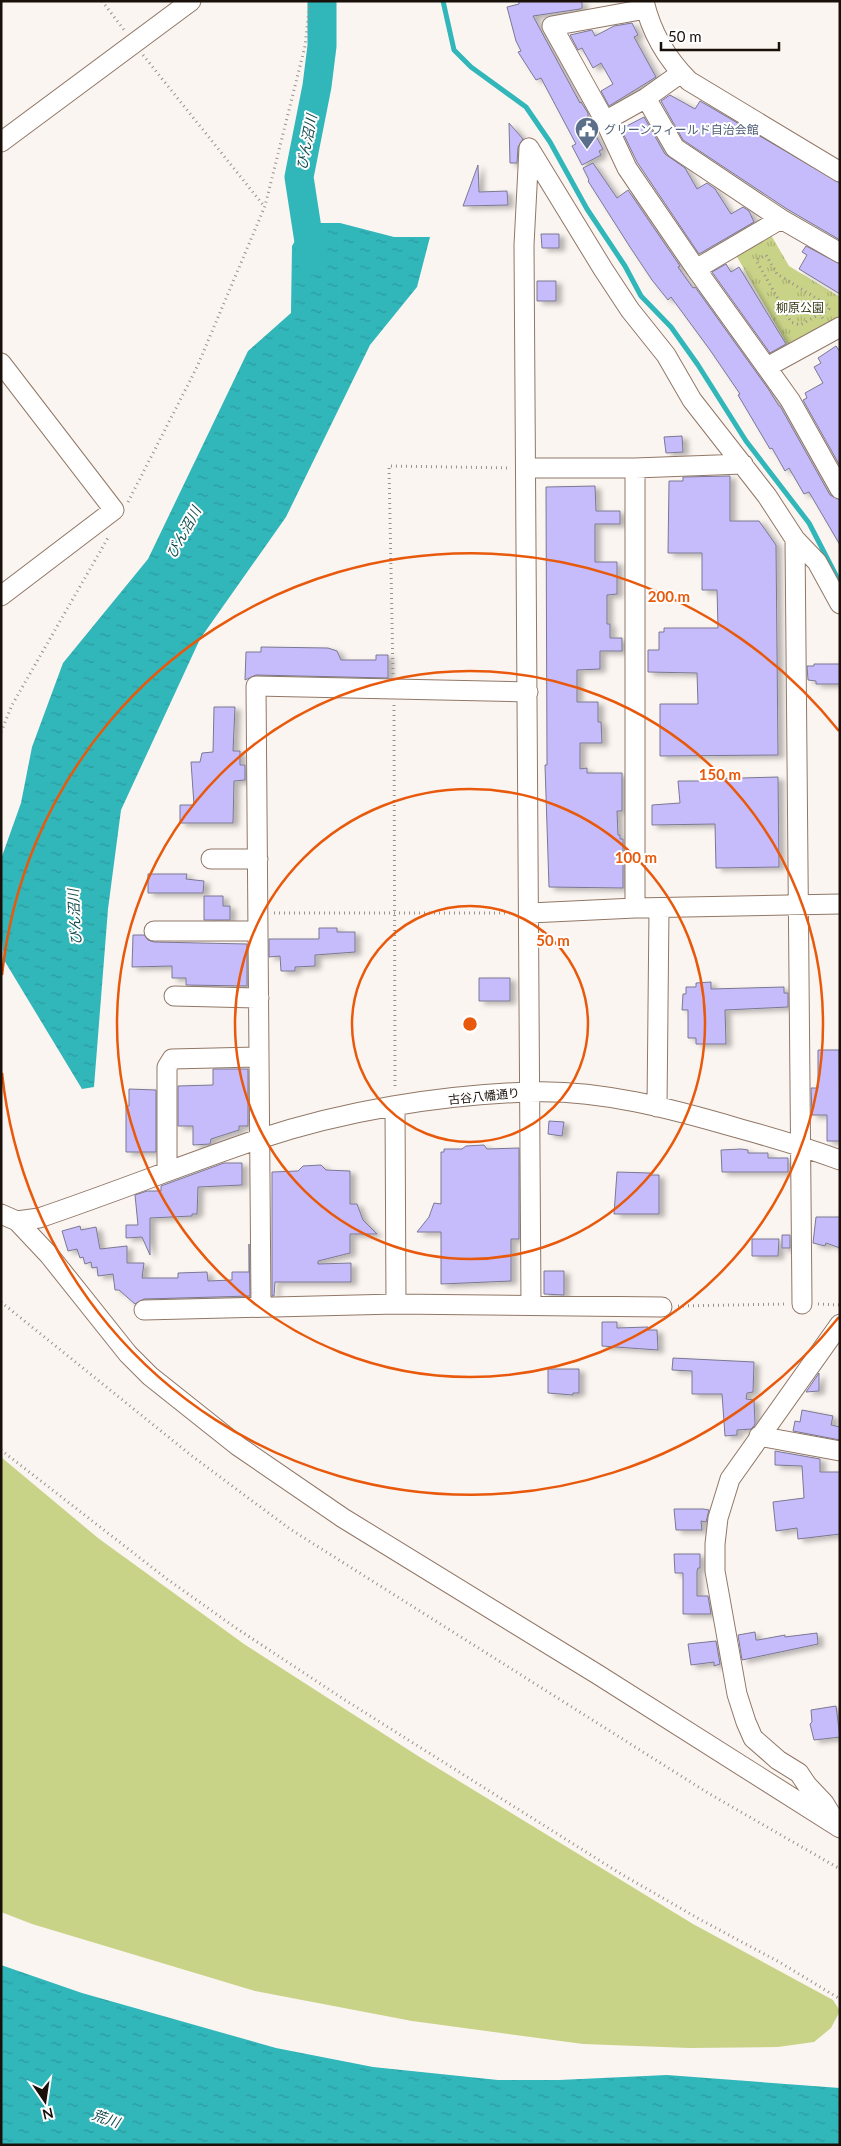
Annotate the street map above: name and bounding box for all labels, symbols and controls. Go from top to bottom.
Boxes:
scale bar [661,20,778,52]
text: 50 m [668,27,702,45]
water label: びん沼川 [292,111,320,171]
public building icon: グリーンフィールド自治会館 [574,116,600,150]
place label: グリーンフィールド自治会館 [604,122,759,137]
park label: 柳原公園 [776,300,824,315]
water label: びん沼川 [162,502,205,561]
text: 200 m [648,587,690,605]
text: 150 m [699,765,741,783]
text: 100 m [615,848,657,866]
water label: びん沼川 [64,887,84,945]
text: 50 m [536,931,570,949]
centre of rings [461,1015,479,1033]
street label: 古谷八幡通り [447,1085,521,1107]
north arrow [20,2076,70,2126]
text: N [41,2105,55,2124]
water label: 荒川 [90,2105,124,2131]

